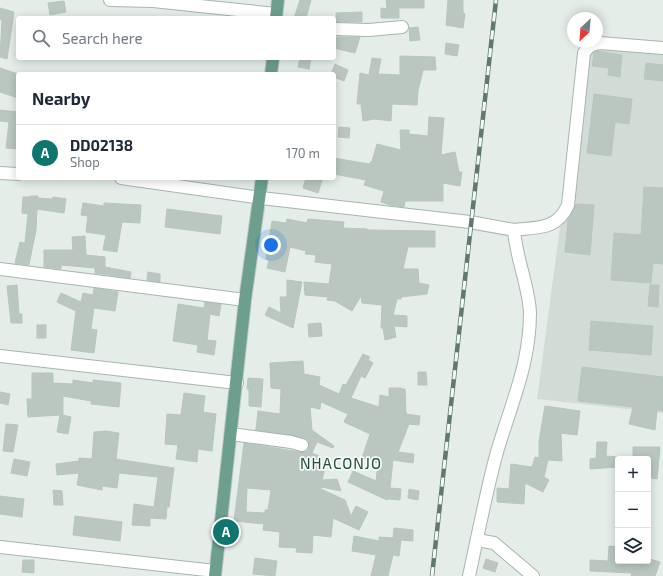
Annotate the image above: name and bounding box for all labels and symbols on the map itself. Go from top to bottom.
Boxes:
north arrow [567,12,603,48]
your location [261,235,281,255]
district label: NHACONJO [300,454,382,472]
pin: A [213,517,239,547]

